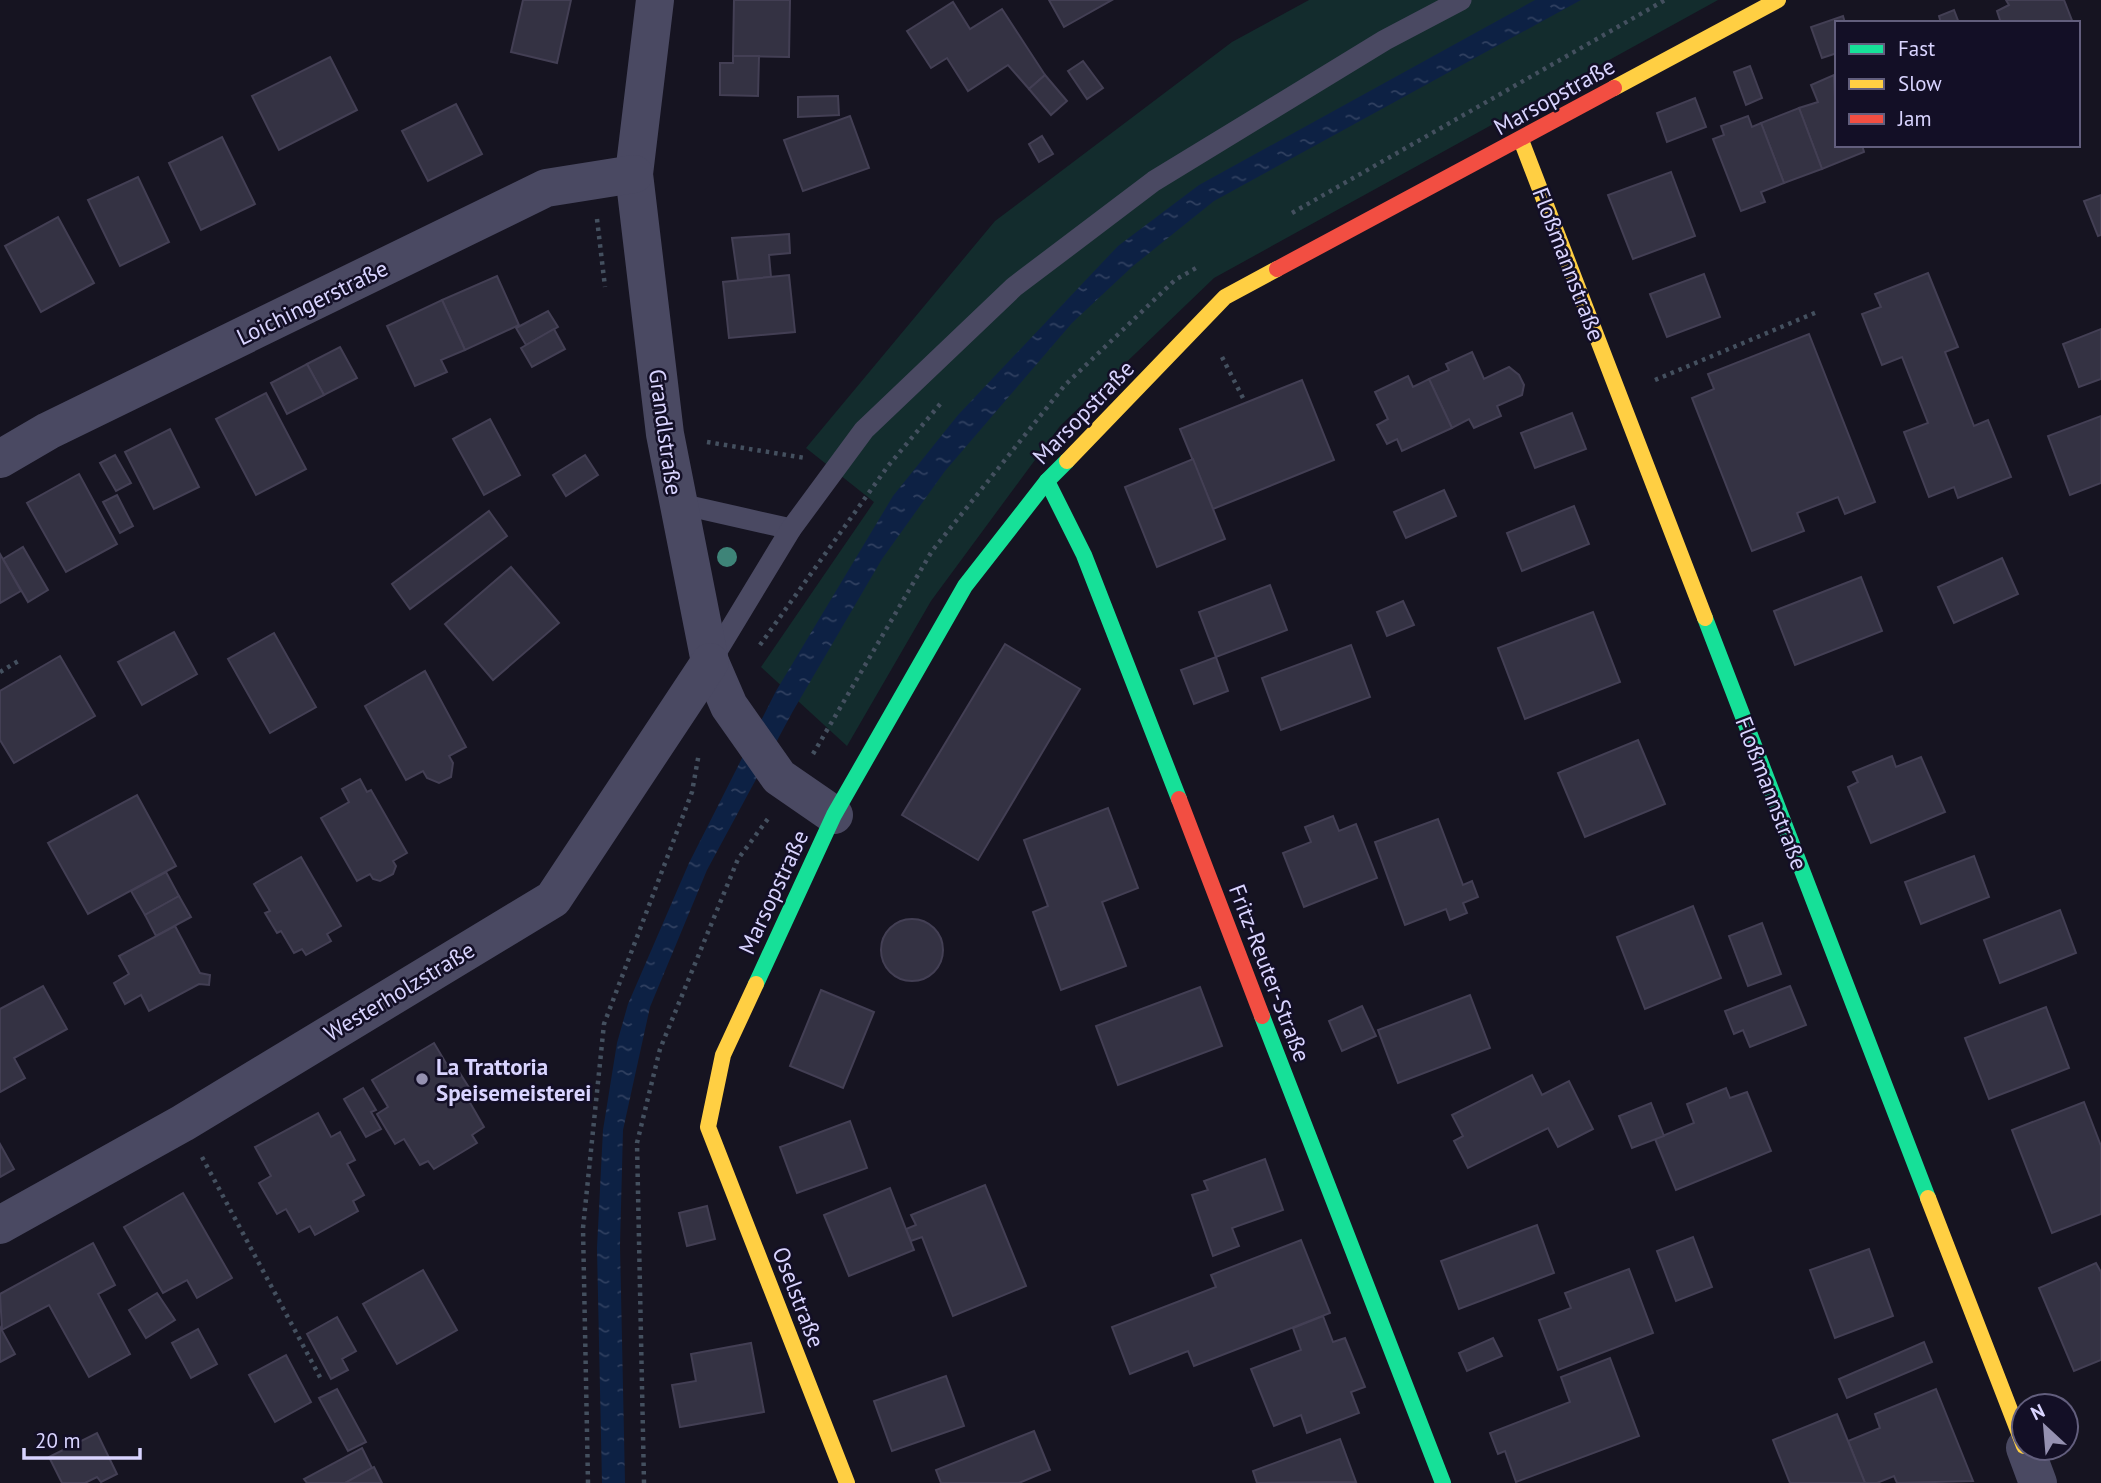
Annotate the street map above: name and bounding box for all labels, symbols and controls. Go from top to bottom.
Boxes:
legend [1835,21,2080,147]
text: Fast [1898,35,1935,62]
street label: Marsopstraße [1488,51,1620,141]
text: Slow [1898,70,1942,97]
text: Jam [1897,105,1932,132]
street label: Floßmannstraße [1526,183,1612,345]
street label: Loichingerstraße [232,253,392,351]
street label: Marsopstraße [1026,354,1140,470]
street label: Grandlstraße [643,367,689,497]
street label: Floßmannstraße [1729,712,1815,874]
street label: Marsopstraße [732,825,814,959]
street label: Fritz-Reuter-Straße [1223,880,1317,1066]
street label: Westerholzstraße [318,935,480,1047]
place label: La Trattoria Speisemeisterei [436,1052,592,1107]
marker: La Trattoria Speisemeisterei [414,1071,430,1087]
street label: Oselstraße [767,1242,831,1352]
north arrow [2010,1392,2080,1462]
text: N [2027,1398,2048,1425]
scale bar [24,1416,140,1460]
text: 20 m [35,1427,81,1454]

